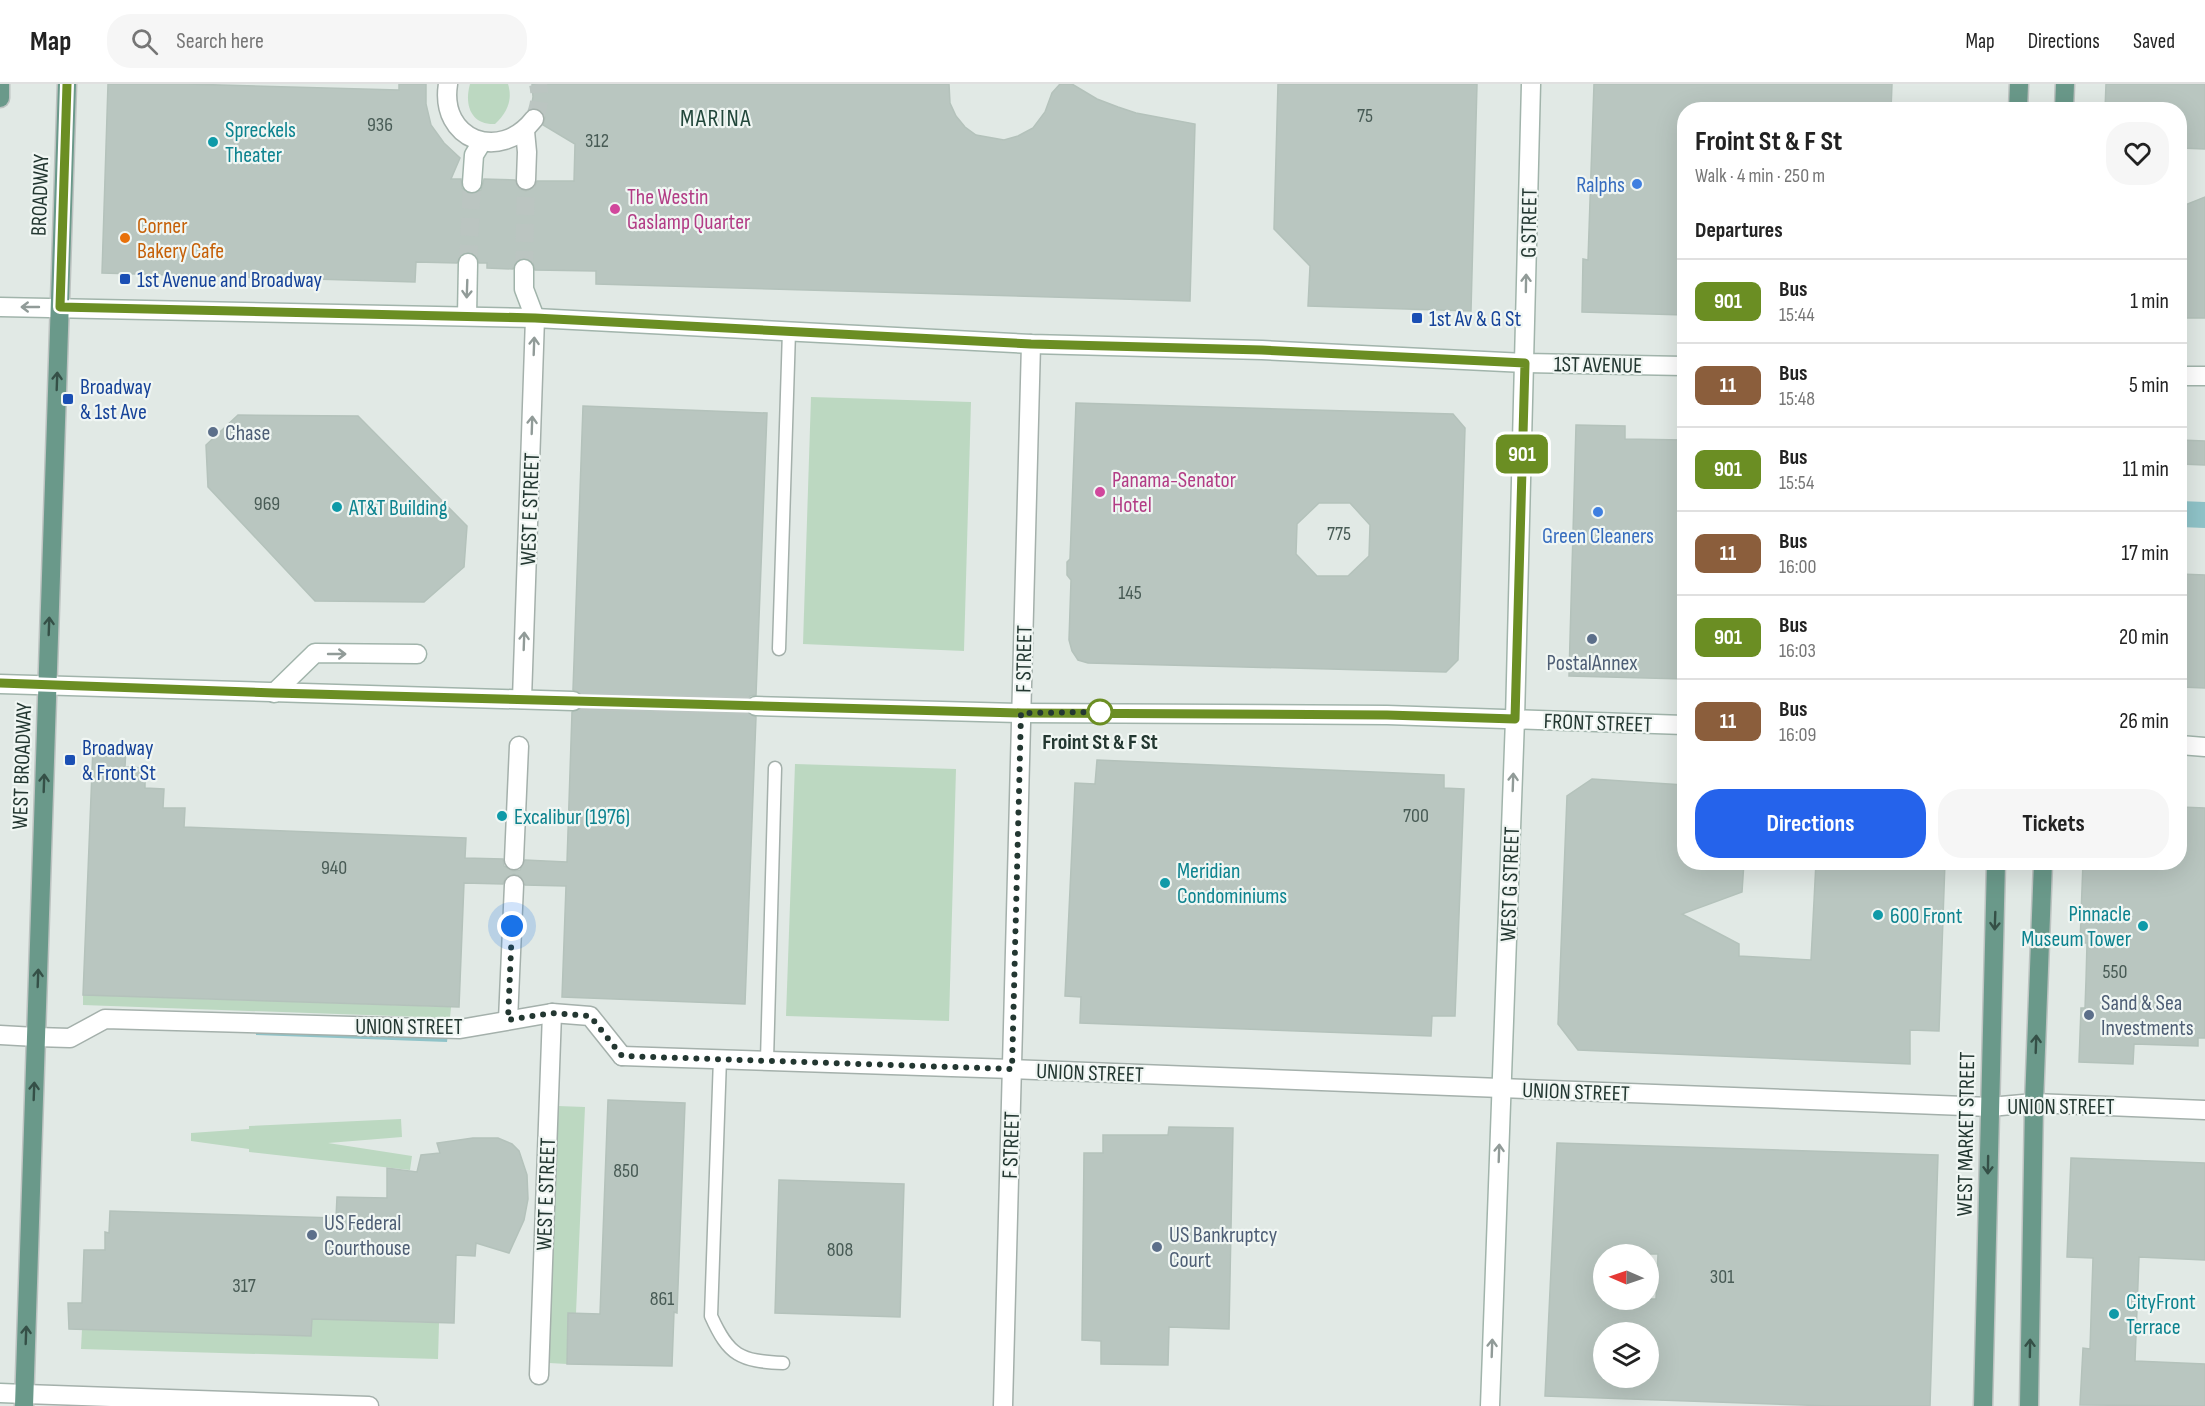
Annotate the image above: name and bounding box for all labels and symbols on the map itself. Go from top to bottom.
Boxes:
district label: MARINA [680,104,752,133]
house number: 75 [1357,104,1373,128]
house number: 936 [367,113,393,137]
place label: Spreckels Theater [225,117,296,169]
house number: 312 [585,129,609,153]
marker: Spreckels Theater [206,135,220,149]
street label: BROADWAY [26,154,55,237]
place label: Ralphs [1576,172,1625,199]
marker: Ralphs [1630,177,1644,191]
place label: The Westin Gaslamp Quarter [627,184,750,236]
street label: G STREET [1515,188,1544,258]
marker: The Westin Gaslamp Quarter [608,202,622,216]
place label: Corner Bakery Cafe [137,213,224,265]
marker: Corner Bakery Cafe [118,231,132,245]
place label: 1st Avenue and Broadway [137,267,323,294]
marker: 1st Avenue and Broadway [118,272,132,286]
one-way arrow [1521,274,1532,294]
one-way arrow [462,279,473,299]
one-way arrow [20,301,40,313]
place label: 1st Av & G St [1429,306,1522,333]
marker: 1st Av & G St [1410,311,1424,325]
one-way arrow [529,337,540,357]
street label: 1ST AVENUE [1554,351,1642,380]
one-way arrow [52,371,63,391]
place label: Broadway & 1st Ave [80,374,152,426]
marker: Broadway & 1st Ave [61,392,75,406]
one-way arrow [526,415,537,435]
place label: Chase [225,420,270,447]
marker: Chase [206,425,220,439]
line badge: 901 [1488,434,1556,473]
street label: WEST E STREET [515,452,546,566]
place label: Panama-Senator Hotel [1112,467,1236,519]
marker: Panama-Senator Hotel [1093,485,1107,499]
house number: 969 [254,492,280,516]
place label: AT&T Building [348,495,448,522]
marker: AT&T Building [330,500,344,514]
marker: Green Cleaners [1591,505,1605,519]
house number: 775 [1327,522,1351,546]
place label: Green Cleaners [1542,523,1654,550]
house number: 145 [1118,581,1142,605]
one-way arrow [44,617,55,637]
street label: F STREET [1010,625,1039,693]
one-way arrow [518,631,529,651]
marker: PostalAnnex [1585,632,1599,646]
one-way arrow [326,648,346,659]
place label: PostalAnnex [1546,650,1638,677]
marker: Froint St & F St [1087,699,1113,725]
street label: WEST BROADWAY [7,702,38,830]
street label: FRONT STREET [1543,708,1653,739]
place label: Froint St & F St [1042,729,1158,756]
place label: Broadway & Front St [82,735,156,787]
marker: Broadway & Front St [63,753,77,767]
one-way arrow [1508,772,1519,792]
one-way arrow [39,774,50,794]
place label: Excalibur (1976) [514,804,630,831]
house number: 700 [1403,804,1429,828]
marker: Excalibur (1976) [495,809,509,823]
street label: WEST G STREET [1495,826,1526,942]
house number: 940 [321,856,347,880]
place label: Meridian Condominiums [1177,858,1287,910]
marker: Meridian Condominiums [1158,876,1172,890]
place label: Pinnacle Museum Tower [2021,901,2131,953]
place label: 600 Front [1890,903,1963,930]
marker: 600 Front [1871,908,1885,922]
one-way arrow [1989,910,2000,930]
your location [497,911,527,941]
marker: Pinnacle Museum Tower [2136,919,2150,933]
house number: 550 [2103,960,2127,984]
one-way arrow [33,969,44,989]
place label: Sand & Sea Investments [2101,990,2194,1042]
marker: Sand & Sea Investments [2082,1008,2096,1022]
street label: UNION STREET [355,1014,463,1041]
one-way arrow [2031,1035,2042,1055]
street label: WEST MARKET STREET [1952,1051,1981,1216]
street label: UNION STREET [1036,1058,1144,1089]
street label: UNION STREET [1522,1077,1630,1108]
one-way arrow [29,1082,40,1102]
street label: UNION STREET [2007,1094,2115,1121]
street label: F STREET [997,1111,1026,1179]
street label: WEST E STREET [531,1137,562,1251]
one-way arrow [1494,1143,1505,1163]
one-way arrow [1982,1155,1993,1175]
house number: 850 [613,1159,639,1183]
place label: US Federal Courthouse [324,1210,411,1262]
place label: US Bankruptcy Court [1169,1222,1278,1274]
marker: US Federal Courthouse [305,1228,319,1242]
house number: 808 [827,1238,853,1262]
marker: US Bankruptcy Court [1150,1240,1164,1254]
north arrow [1593,1244,1659,1310]
house number: 301 [1710,1265,1734,1289]
house number: 317 [232,1274,256,1298]
house number: 861 [650,1287,674,1311]
place label: CityFront Terrace [2126,1289,2196,1341]
marker: CityFront Terrace [2107,1307,2121,1321]
one-way arrow [21,1326,32,1346]
one-way arrow [1486,1338,1497,1358]
one-way arrow [2024,1338,2036,1358]

